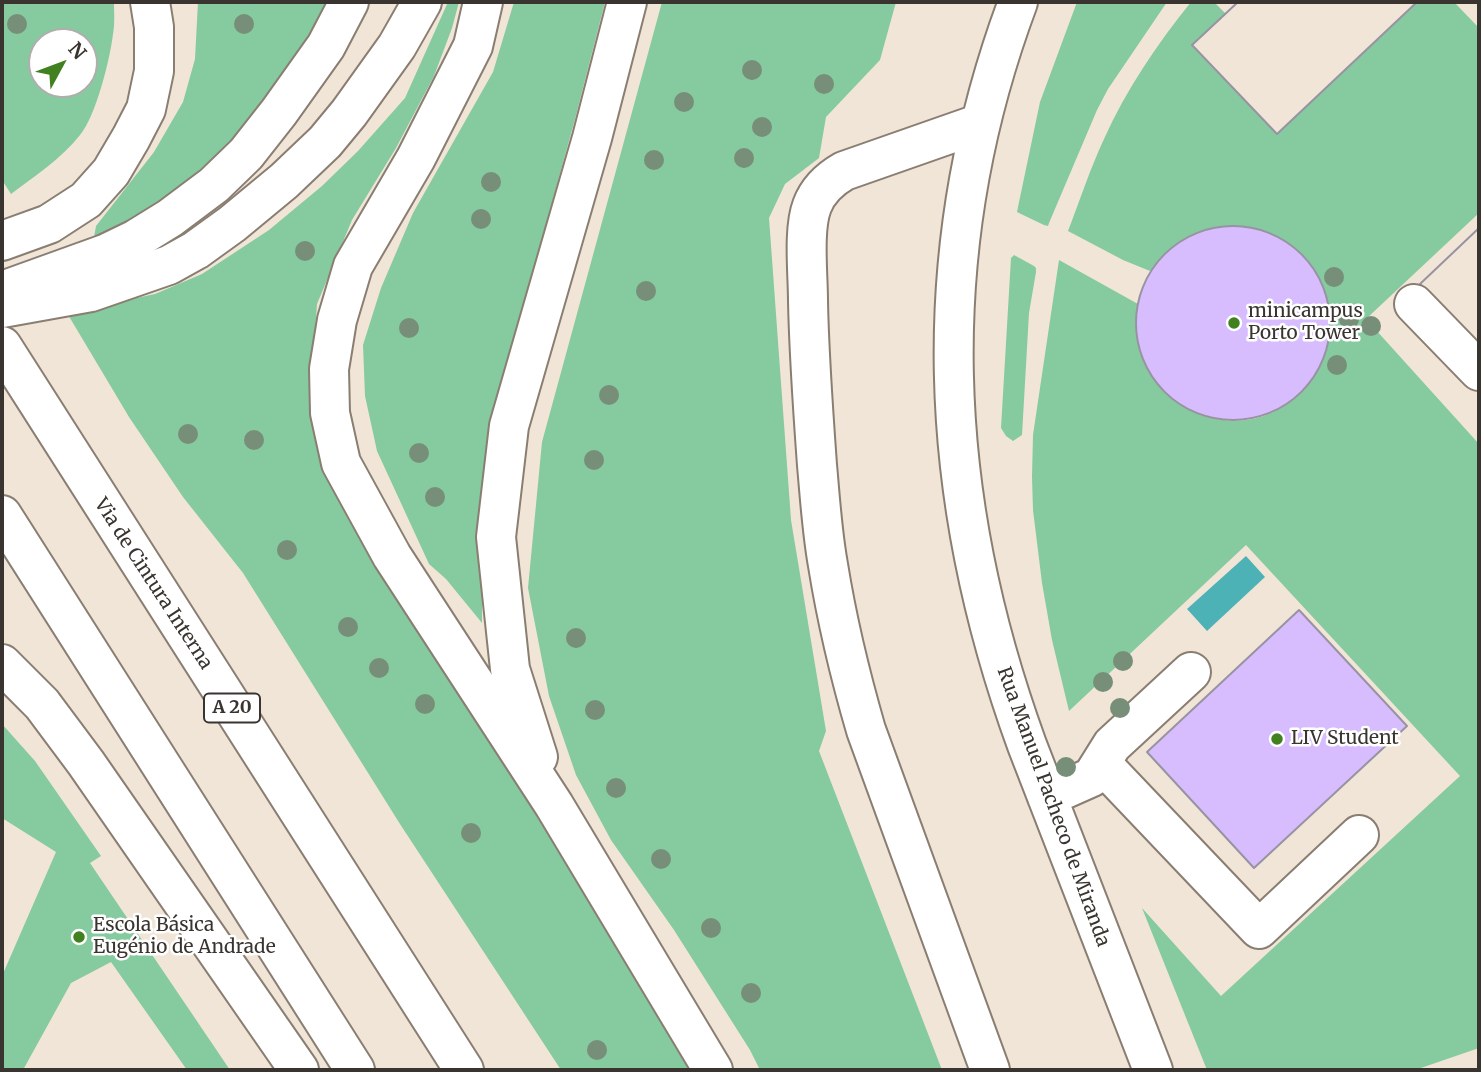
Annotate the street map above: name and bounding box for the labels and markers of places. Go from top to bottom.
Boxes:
place label: minicampus Porto Tower [1248,301,1363,345]
marker: minicampus Porto Tower [1226,315,1242,331]
place label: LIV Student [1291,728,1399,750]
marker: LIV Student [1269,731,1285,747]
place label: Escola Básica Eugénio de Andrade [93,915,276,959]
marker: Escola Básica Eugénio de Andrade [71,929,87,945]

